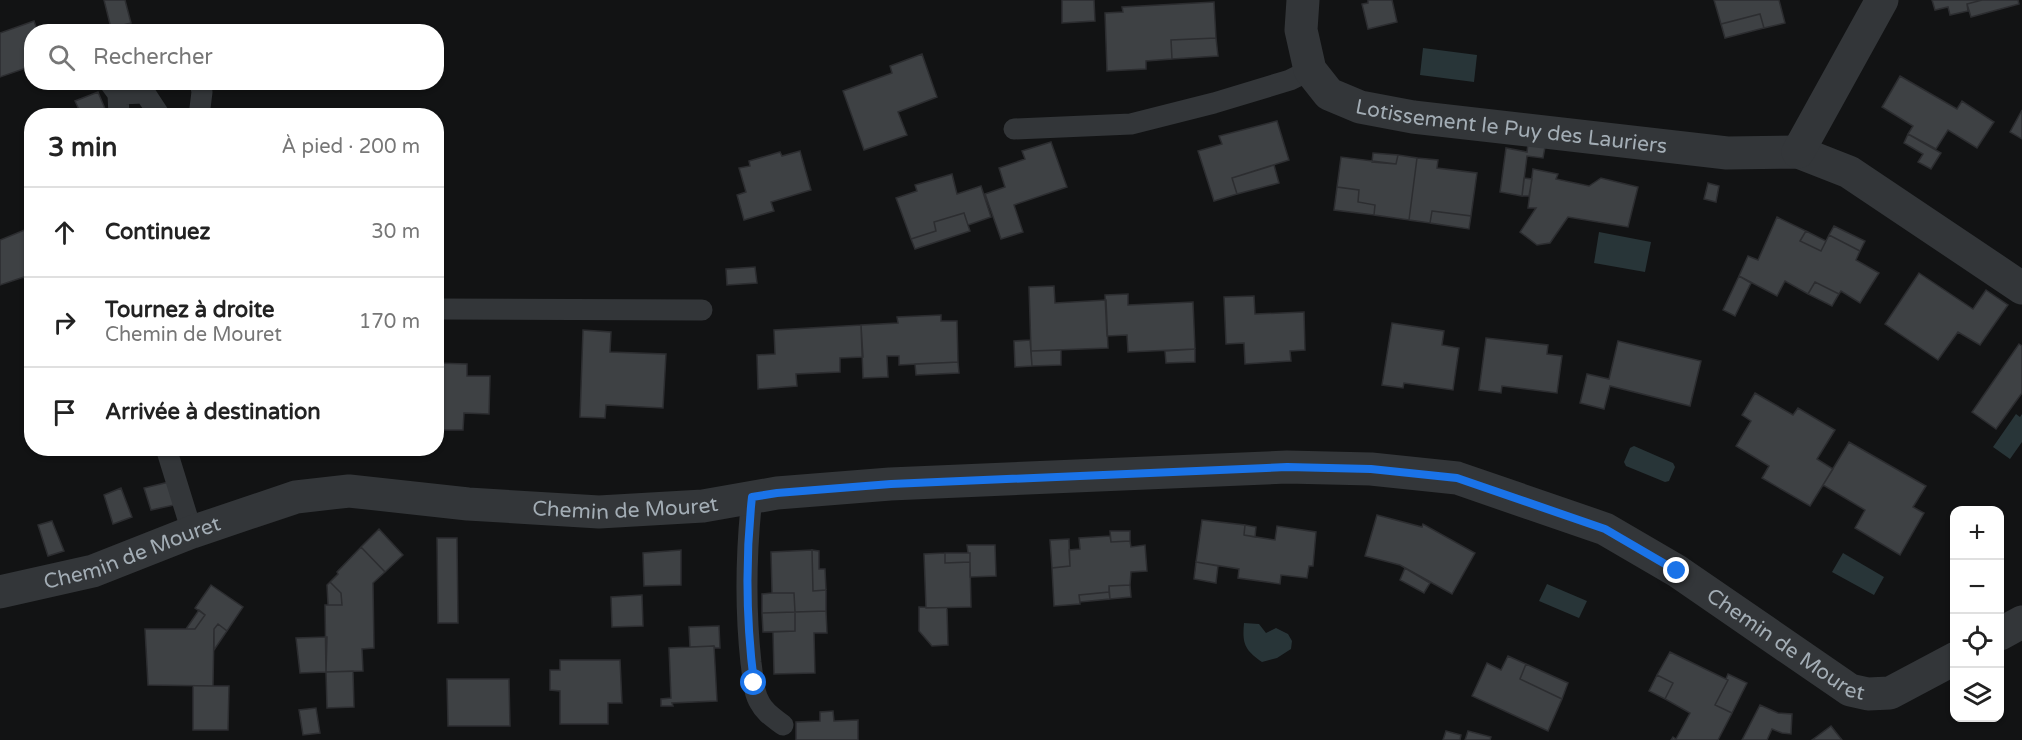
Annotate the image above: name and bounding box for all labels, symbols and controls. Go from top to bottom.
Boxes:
search box [24,24,444,90]
icon: search [45,41,78,74]
text: Rechercher [93,44,213,70]
street label: Lotissement le Puy des Lauriers [1353,94,1669,159]
text: 3 min [48,132,117,163]
text: À pied · 200 m [282,135,420,159]
icon: ahead [48,216,81,249]
text: Continuez [105,219,210,245]
text: 30 m [371,220,420,244]
text: Tournez à droite [105,297,274,323]
icon: right [48,306,81,339]
text: 170 m [359,310,420,334]
text: Chemin de Mouret [105,323,282,347]
icon: arrive [48,396,81,429]
text: Arrivée à destination [105,399,321,425]
street label: Chemin de Mouret [532,491,720,525]
map controls [1950,506,2004,722]
button: + [1950,506,2004,560]
street label: Chemin de Mouret [41,511,224,594]
route end [1663,557,1689,583]
button: − [1950,560,2004,614]
street label: Chemin de Mouret [1702,583,1867,705]
button: locate [1950,614,2004,668]
button: layers [1950,668,2004,722]
route start [740,669,766,695]

